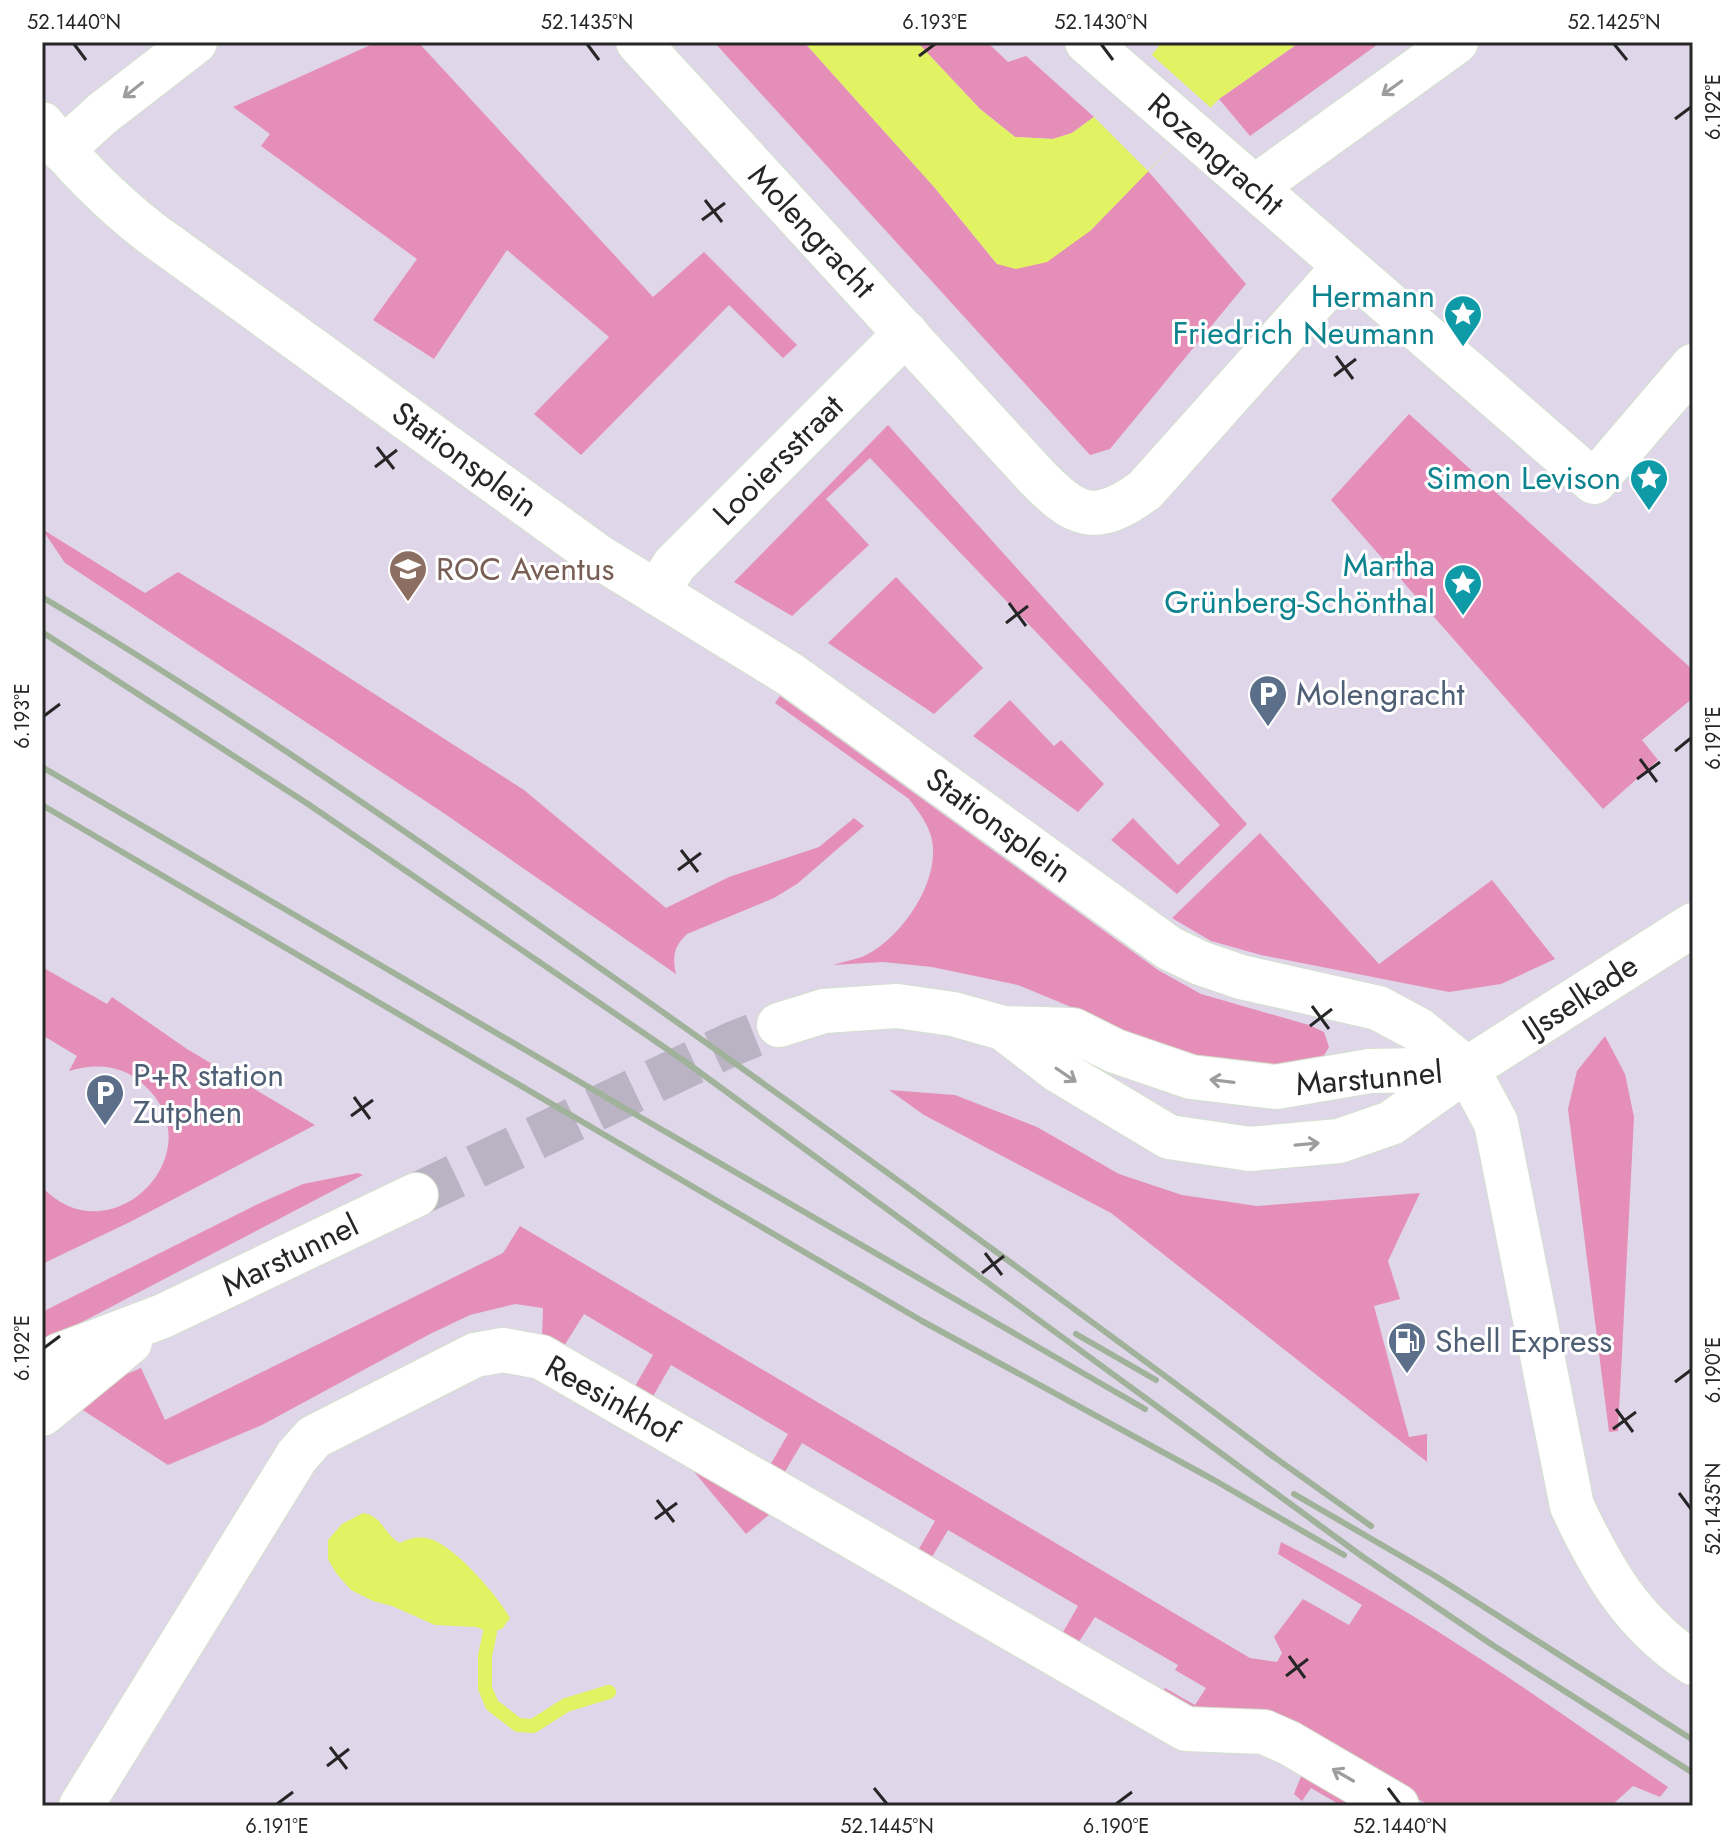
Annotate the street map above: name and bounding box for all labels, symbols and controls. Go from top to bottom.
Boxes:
text: 52.1440°N [27,8,121,37]
text: 52.1435°N [541,8,633,37]
text: 6.193°E [902,8,968,37]
text: 52.1430°N [1054,8,1148,37]
text: 52.1425°N [1567,8,1661,37]
text: 6.192°E [1699,74,1728,140]
one-way arrow [1382,80,1404,96]
one-way arrow [123,81,145,98]
street label: Rozengracht [1138,82,1294,226]
street label: Molengracht [738,154,886,309]
place label: Hermann Friedrich Neumann [1173,273,1435,356]
place icon: Hermann Friedrich Neumann [1442,293,1484,348]
street label: Looiersstraat [702,384,854,536]
street label: Stationsplein [382,390,548,528]
place label: Simon Levison [1426,455,1621,501]
place icon: Simon Levison [1628,457,1670,512]
place label: Martha Grünberg-Schönthal [1164,542,1435,625]
place label: ROC Aventus [436,546,615,592]
school or university icon: ROC Aventus [387,548,429,603]
place icon: Martha Grünberg-Schönthal [1442,562,1484,617]
place label: Molengracht [1296,671,1465,717]
parking icon: Molengracht [1247,673,1289,728]
text: 6.193°E [8,683,37,749]
text: 6.191°E [1699,706,1728,770]
street label: Stationsplein [916,756,1082,894]
street label: IJsselkade [1513,942,1647,1052]
street label: Marstunnel [1294,1049,1444,1107]
place label: P+R station Zutphen [133,1052,284,1135]
one-way arrow [1054,1066,1076,1083]
parking icon: P+R station Zutphen [84,1072,126,1127]
one-way arrow [1210,1073,1236,1088]
one-way arrow [1293,1136,1320,1151]
street label: Marstunnel [214,1202,366,1308]
text: 6.192°E [8,1315,37,1381]
place label: Shell Express [1435,1318,1612,1364]
fuel station icon: Shell Express [1386,1320,1428,1375]
text: 6.190°E [1699,1337,1728,1403]
street label: Reesinkhof [537,1343,688,1455]
text: 52.1435°N [1699,1463,1728,1555]
one-way arrow [1332,1767,1355,1783]
text: 6.191°E [245,1812,309,1841]
text: 52.1445°N [840,1812,934,1841]
text: 6.190°E [1083,1812,1149,1841]
text: 52.1440°N [1353,1812,1447,1841]

